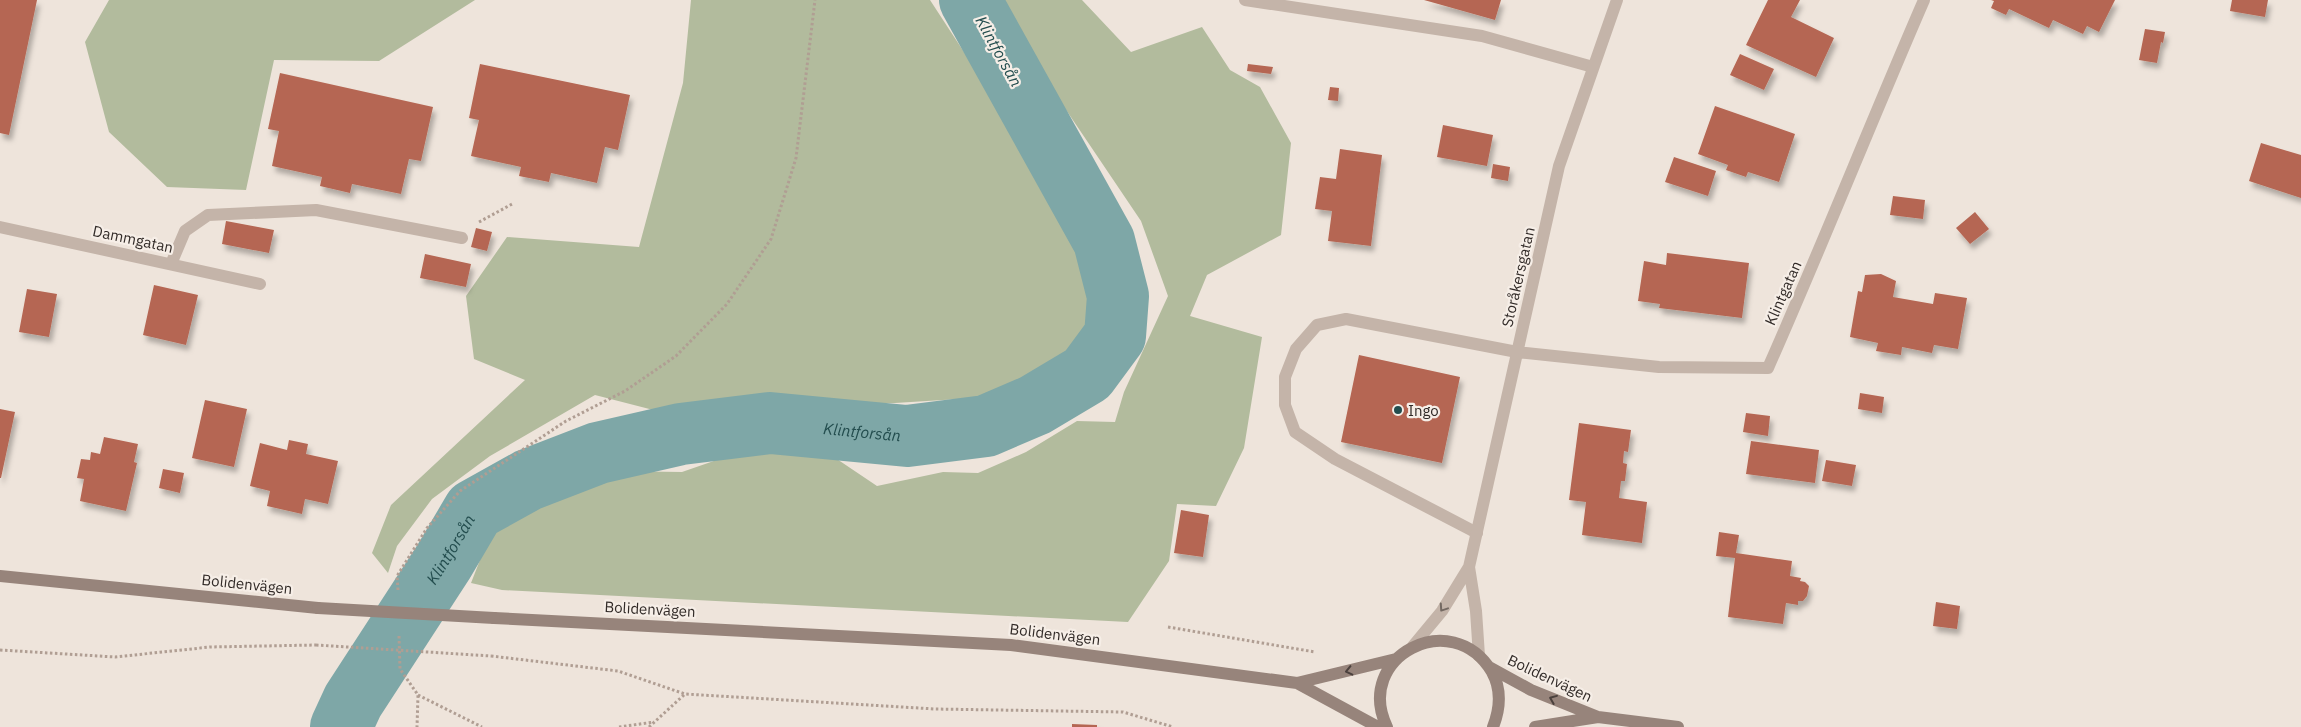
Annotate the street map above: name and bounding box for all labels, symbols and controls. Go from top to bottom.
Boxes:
water label: Klintforsån [971,12,1027,90]
street label: Dammgatan [91,221,175,257]
street label: Storåkersgatan [1497,225,1539,329]
street label: Klintgatan [1760,258,1806,328]
place label: Ingo [1408,401,1439,420]
marker: Ingo [1392,404,1404,416]
water label: Klintforsån [822,418,902,445]
water label: Klintforsån [422,511,479,588]
street label: Bolidenvägen [201,570,293,598]
street label: Bolidenvägen [604,597,696,621]
one-way arrow [1440,602,1449,612]
street label: Bolidenvägen [1009,619,1101,649]
street label: Bolidenvägen [1505,650,1595,706]
one-way arrow [1345,666,1354,676]
one-way arrow [1549,694,1558,705]

